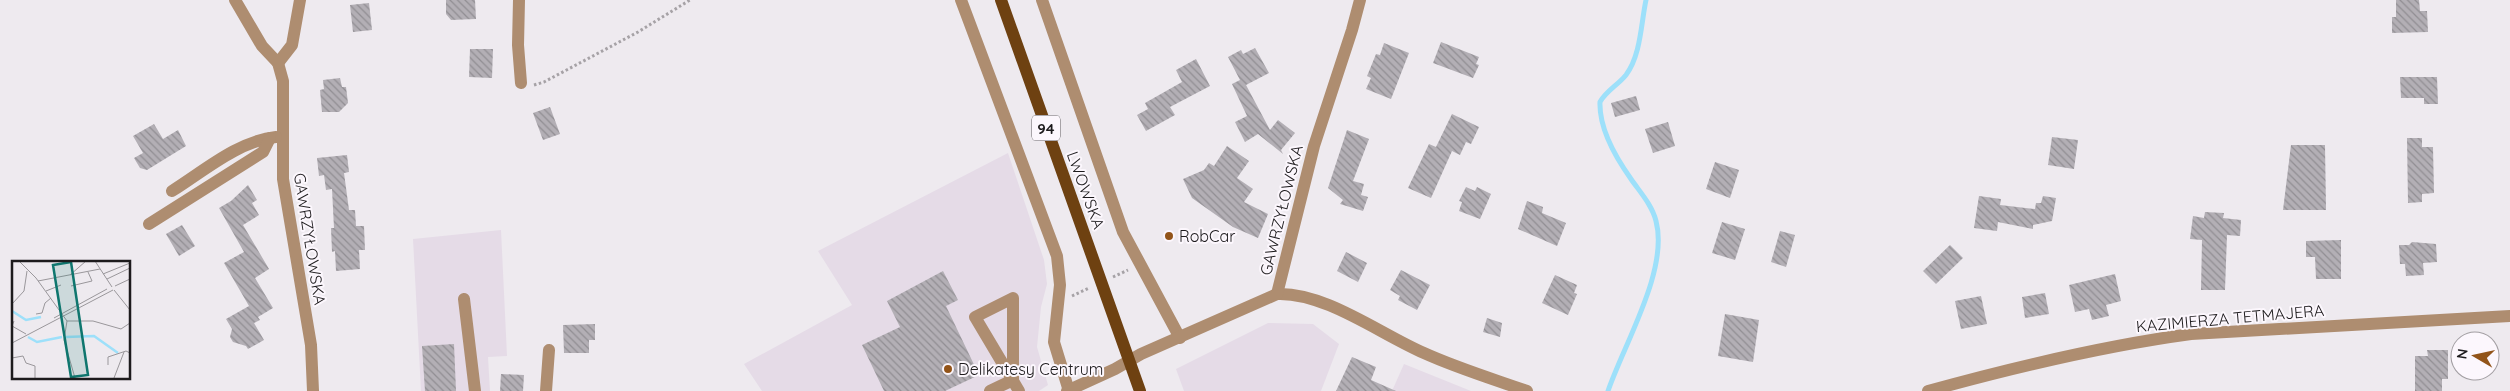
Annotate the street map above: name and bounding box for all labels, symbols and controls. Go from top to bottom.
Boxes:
road number: 94 [1032,116,1060,140]
street label: GAWRZYŁOWSKA [1255,143,1307,277]
street label: LWOWSKA [1063,149,1109,231]
street label: GAWRZYŁOWSKA [290,172,330,306]
place label: RobCar [1179,226,1235,246]
marker: RobCar [1163,230,1175,242]
inset map [12,261,130,378]
street label: KAZIMIERZA TETMAJERA [2135,300,2325,336]
north arrow [2450,331,2500,381]
text: N [2452,347,2472,360]
place label: Delikatesy Centrum [958,359,1103,379]
marker: Delikatesy Centrum [942,363,954,375]

